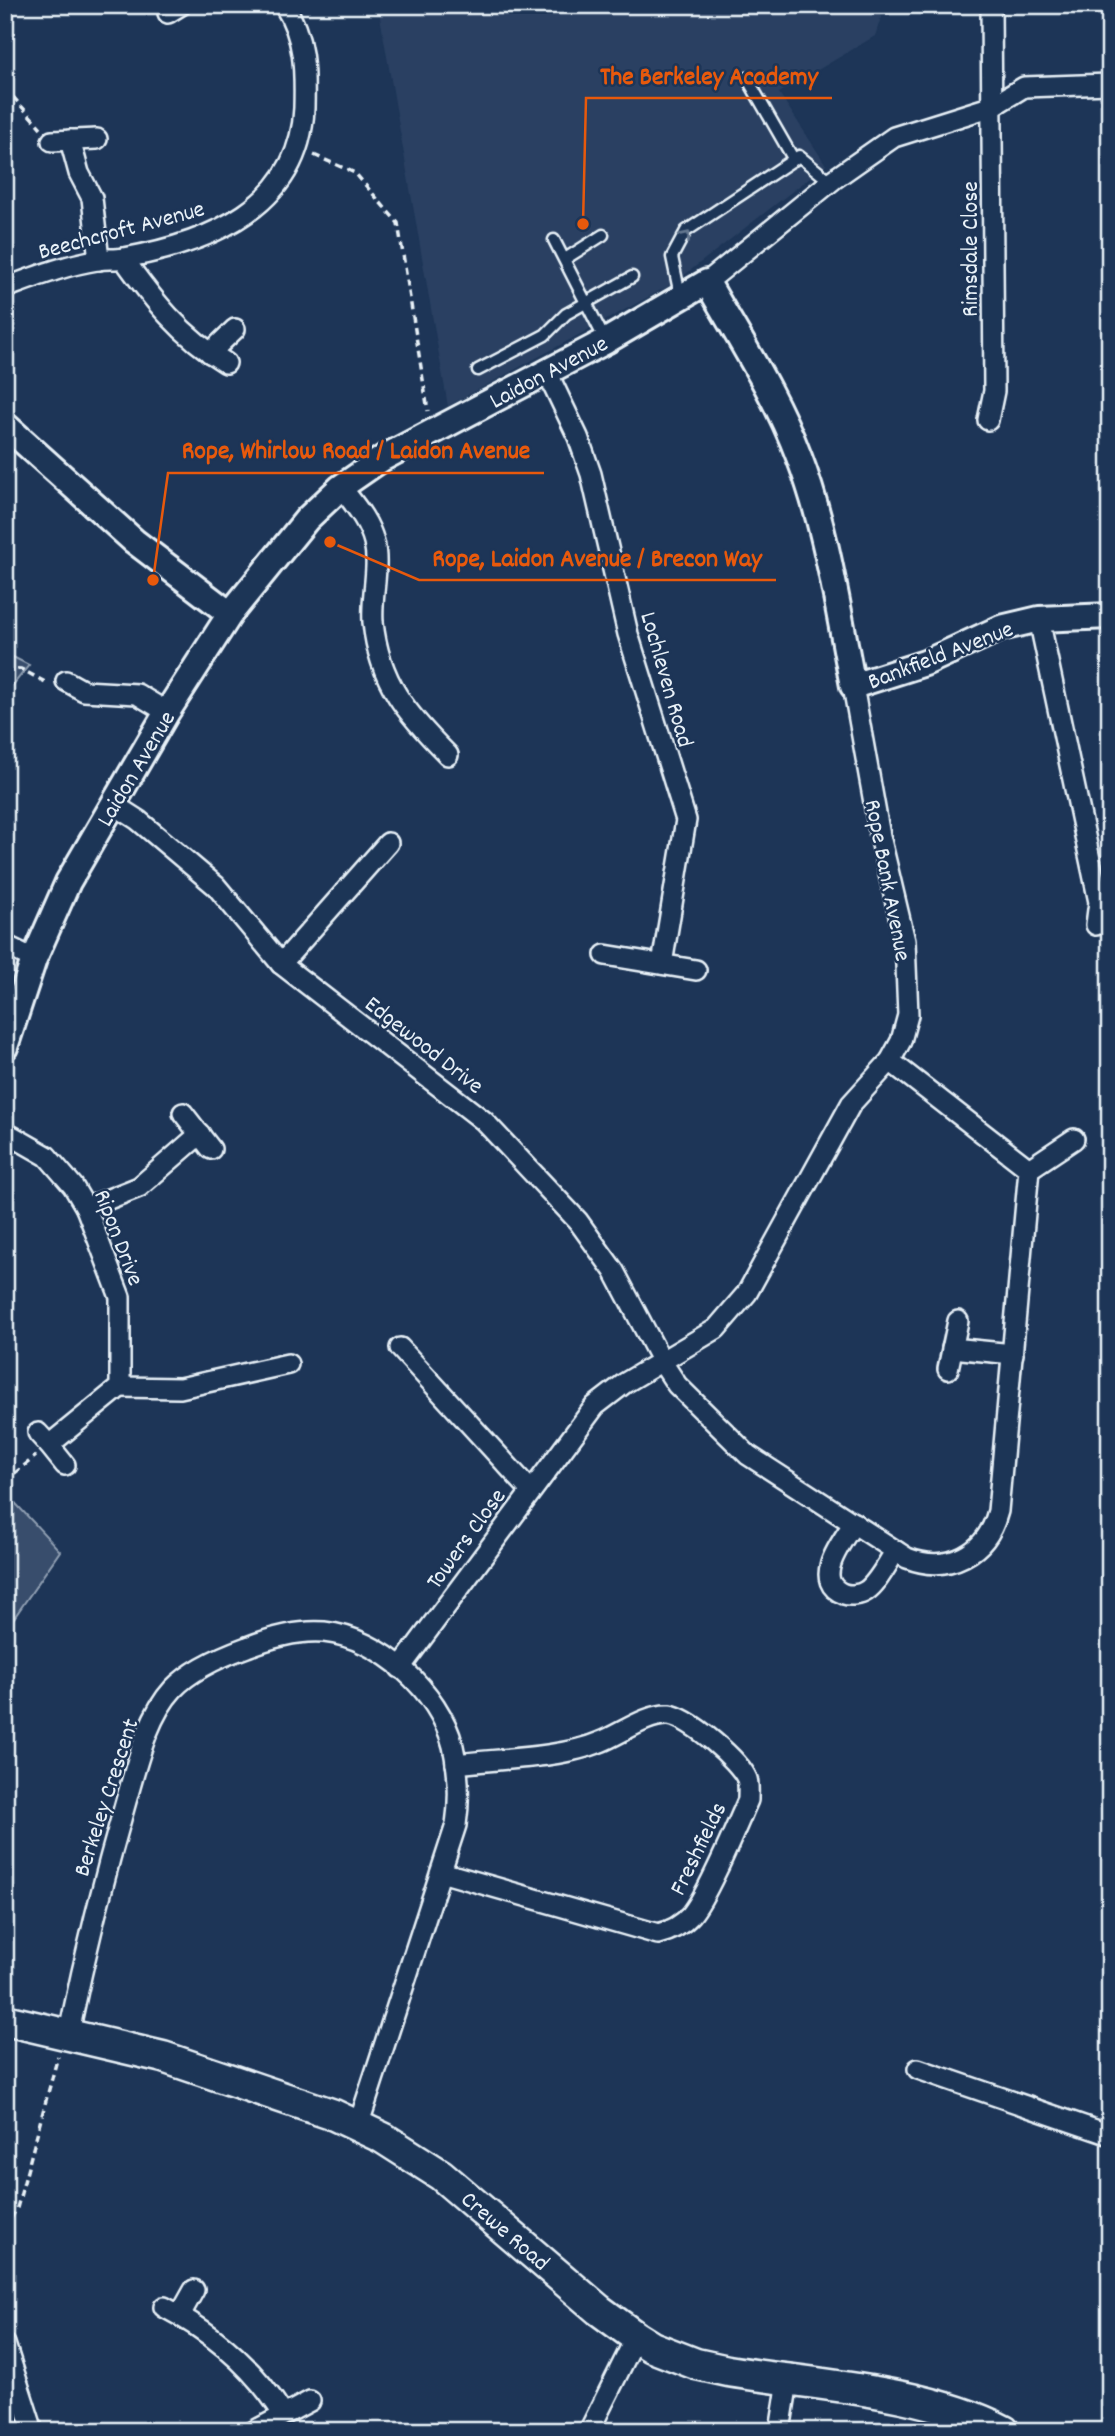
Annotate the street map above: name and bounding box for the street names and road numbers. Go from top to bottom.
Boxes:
street label: Rimsdale Close [955,181,989,317]
street label: Beechcroft Avenue [35,193,209,270]
street label: Laidon Avenue [484,328,615,419]
street label: Lochleven Road [630,608,701,752]
street label: Bankfield Avenue [863,613,1019,700]
street label: Laidon Avenue [90,705,186,834]
street label: Rope Bank Avenue [854,797,918,964]
street label: Edgewood Drive [356,989,490,1104]
street label: Ripon Drive [83,1185,151,1291]
street label: Towers Close [419,1482,516,1597]
street label: Berkeley Crescent [66,1714,149,1881]
street label: Freshfields [663,1797,737,1902]
street label: Crewe Road [452,2184,556,2280]

